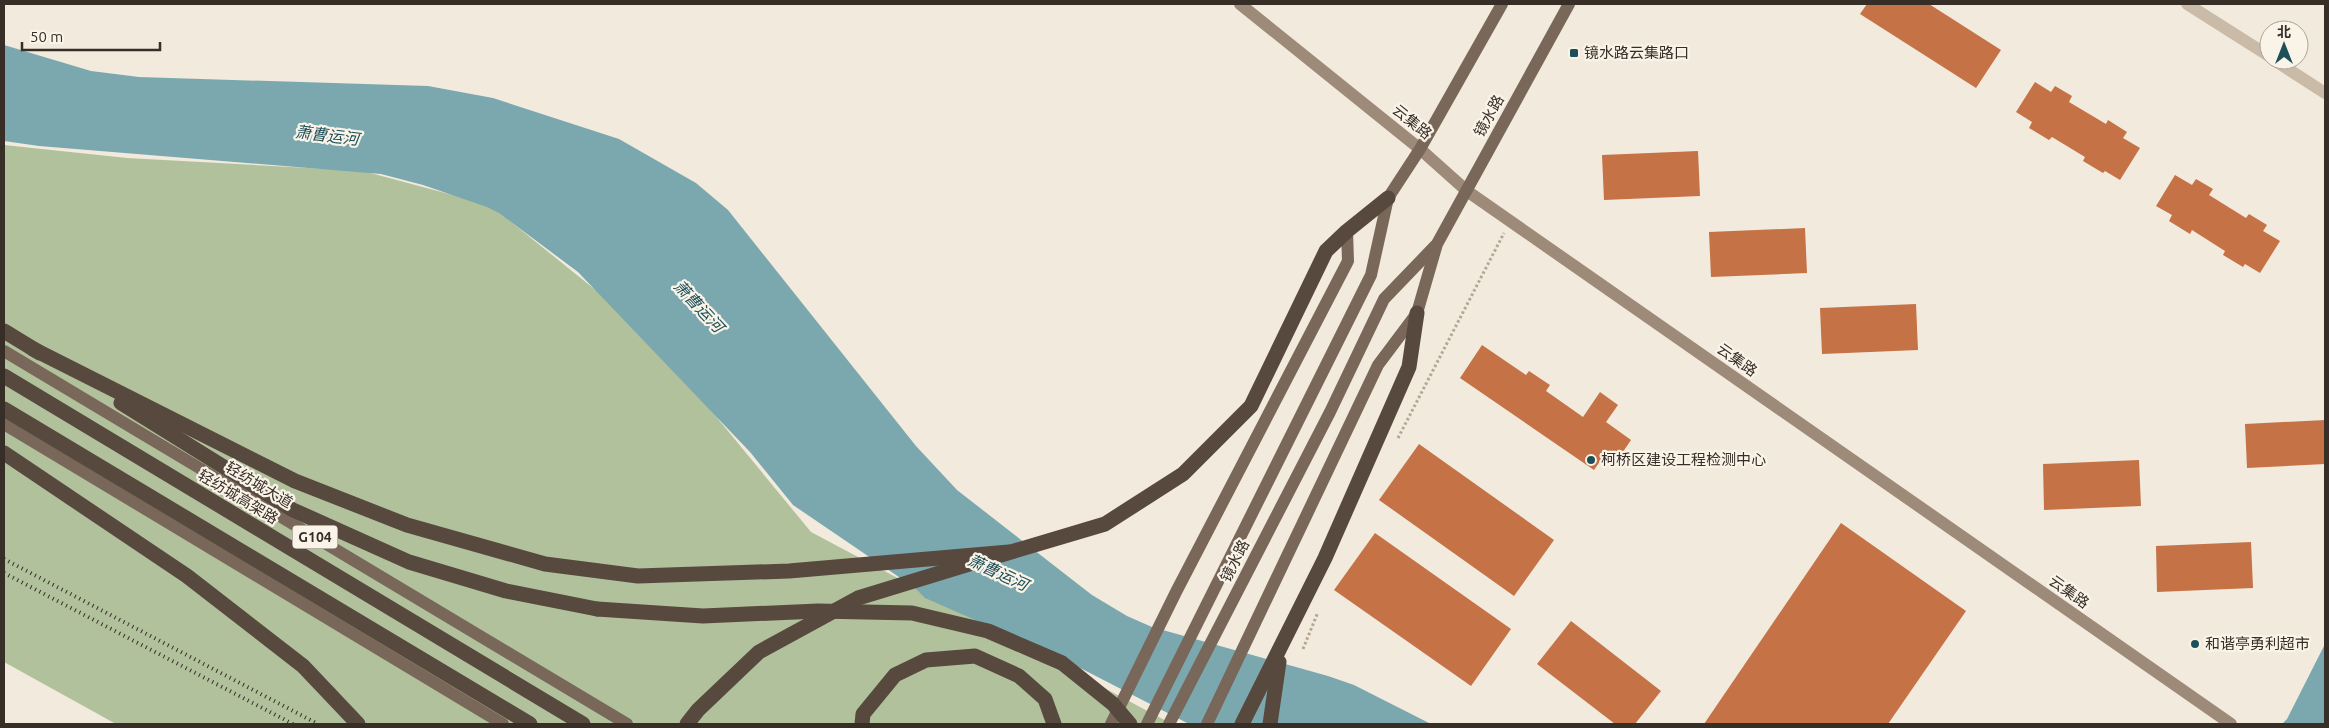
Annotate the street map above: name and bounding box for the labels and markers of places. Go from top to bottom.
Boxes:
place label: 镜水路云集路口 [1584,44,1689,61]
marker: 镜水路云集路口 [1568,47,1580,59]
place label: 柯桥区建设工程检测中心 [1601,451,1766,468]
marker: 柯桥区建设工程检测中心 [1585,454,1597,466]
place label: 和谐亭勇利超市 [2205,635,2310,652]
marker: 和谐亭勇利超市 [2189,638,2201,650]

